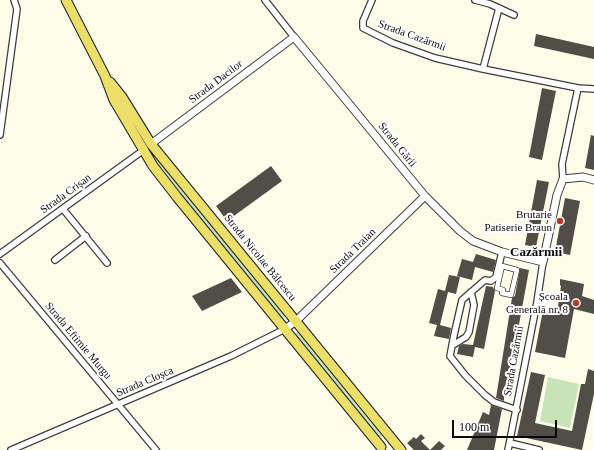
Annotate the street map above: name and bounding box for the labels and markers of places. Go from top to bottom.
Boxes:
place label: Brutarie Patiserie Braun [484,208,552,234]
marker: Brutarie Patiserie Braun [555,216,565,226]
place label: Școala Generală nr. 8 [506,290,568,316]
marker: Școala Generală nr. 8 [571,298,581,308]

